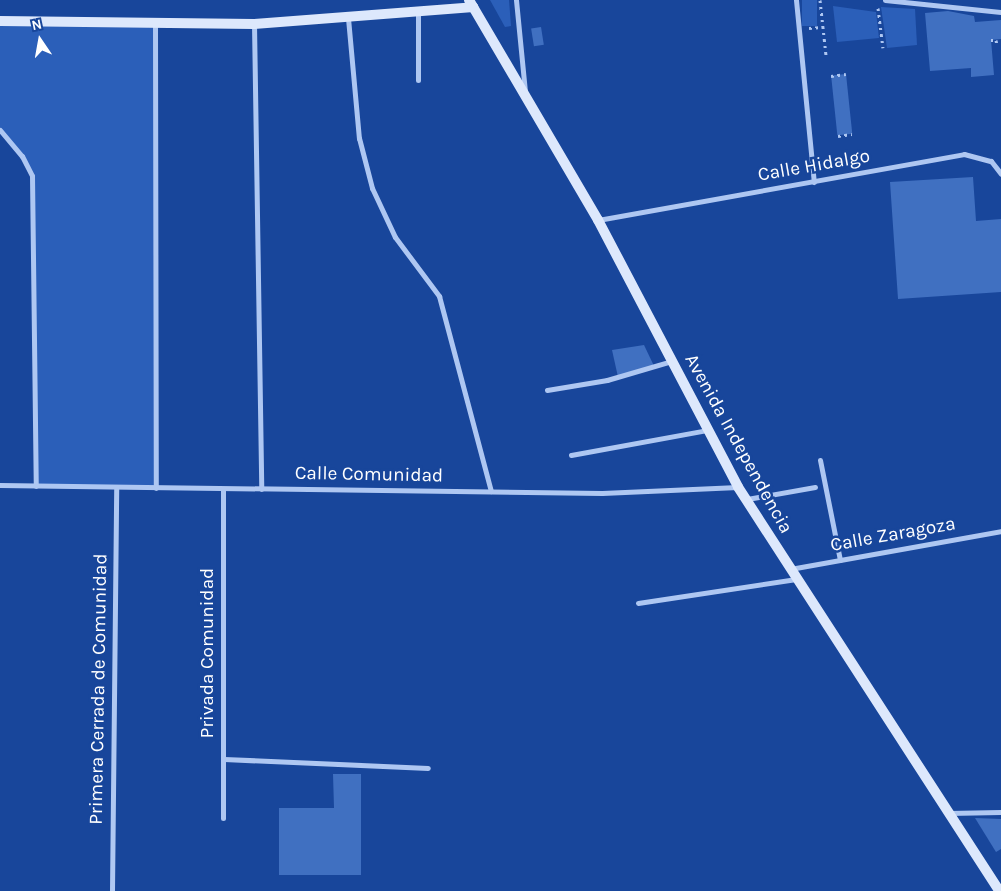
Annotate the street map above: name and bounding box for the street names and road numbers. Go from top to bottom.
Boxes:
street label: Calle Hidalgo [756,145,872,187]
street label: Avenida Independencia [679,350,797,538]
street label: Calle Comunidad [295,462,443,488]
street label: Calle Zaragoza [829,513,957,557]
street label: Primera Cerrada de Comunidad [85,553,113,825]
street label: Privada Comunidad [197,568,219,738]

